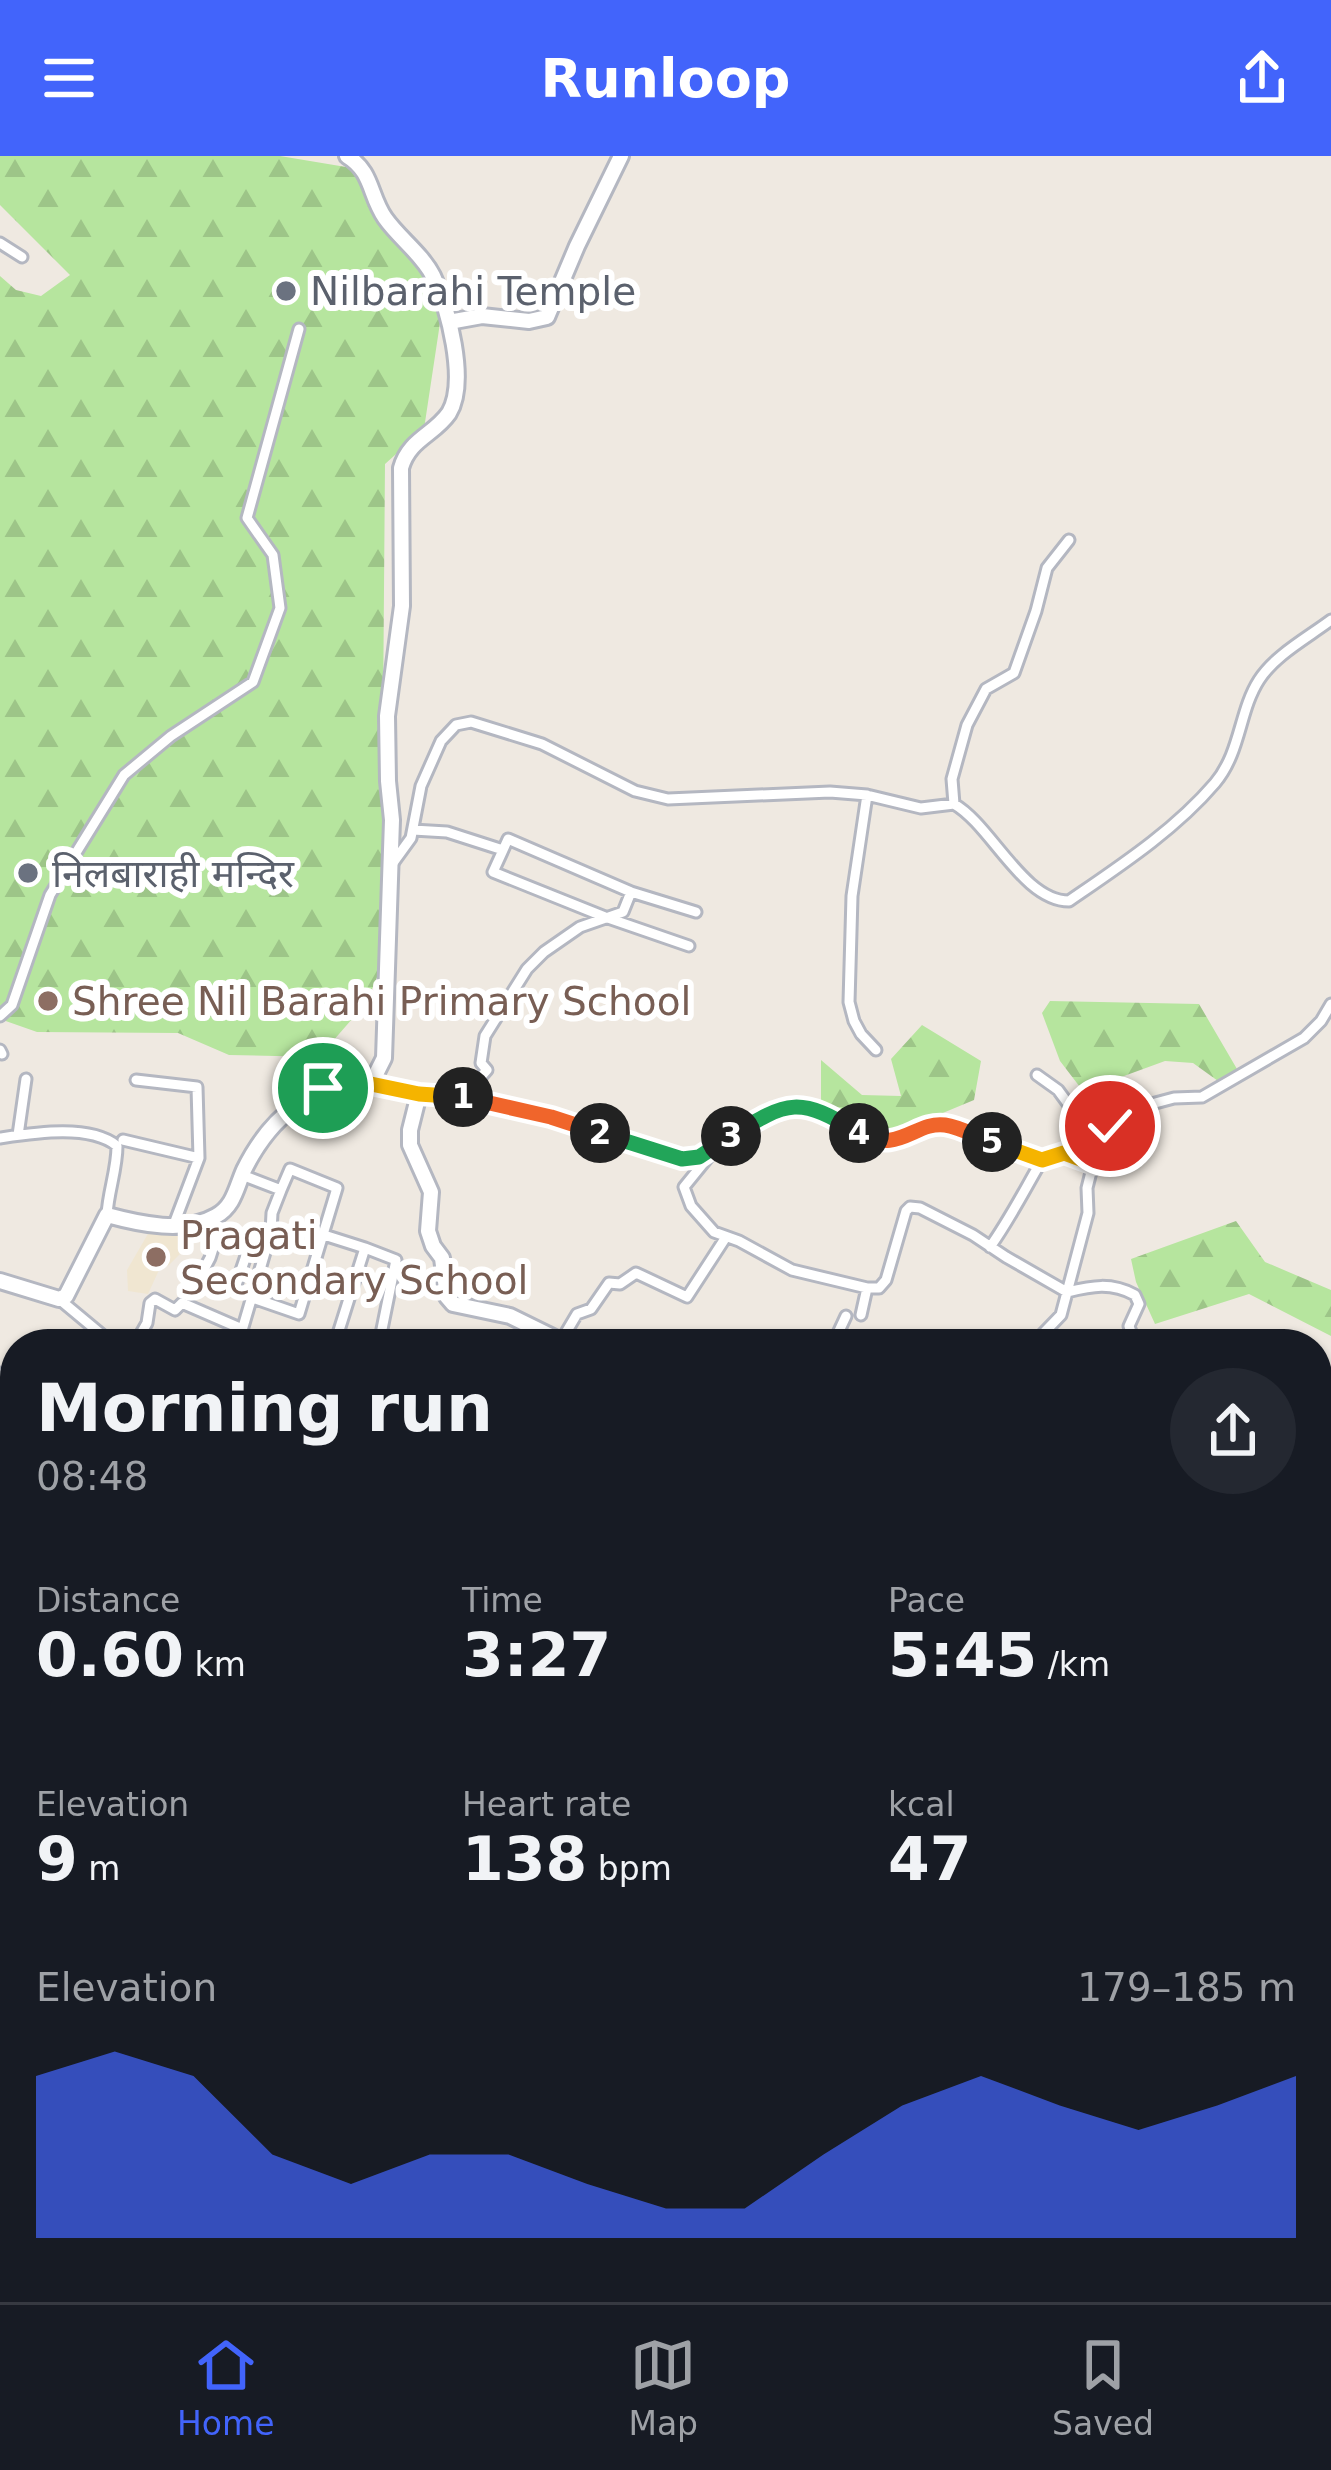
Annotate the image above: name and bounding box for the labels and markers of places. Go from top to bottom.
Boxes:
place label: Nilbarahi Temple [310,269,636,314]
marker: Nilbarahi Temple [273,278,299,304]
place label: निलबाराही मन्दिर [52,851,295,896]
marker: निलबाराही मन्दिर [15,860,41,886]
place label: Shree Nil Barahi Primary School [72,979,691,1024]
marker: Shree Nil Barahi Primary School [35,988,61,1014]
pin [272,1037,374,1139]
pin: 1 [433,1067,493,1127]
pin [1059,1075,1161,1177]
pin: 2 [570,1103,630,1163]
pin: 4 [829,1103,889,1163]
pin: 3 [701,1106,761,1166]
pin: 5 [962,1112,1022,1172]
place label: Pragati Secondary School [180,1213,528,1303]
marker: Pragati Secondary School [143,1244,169,1270]

